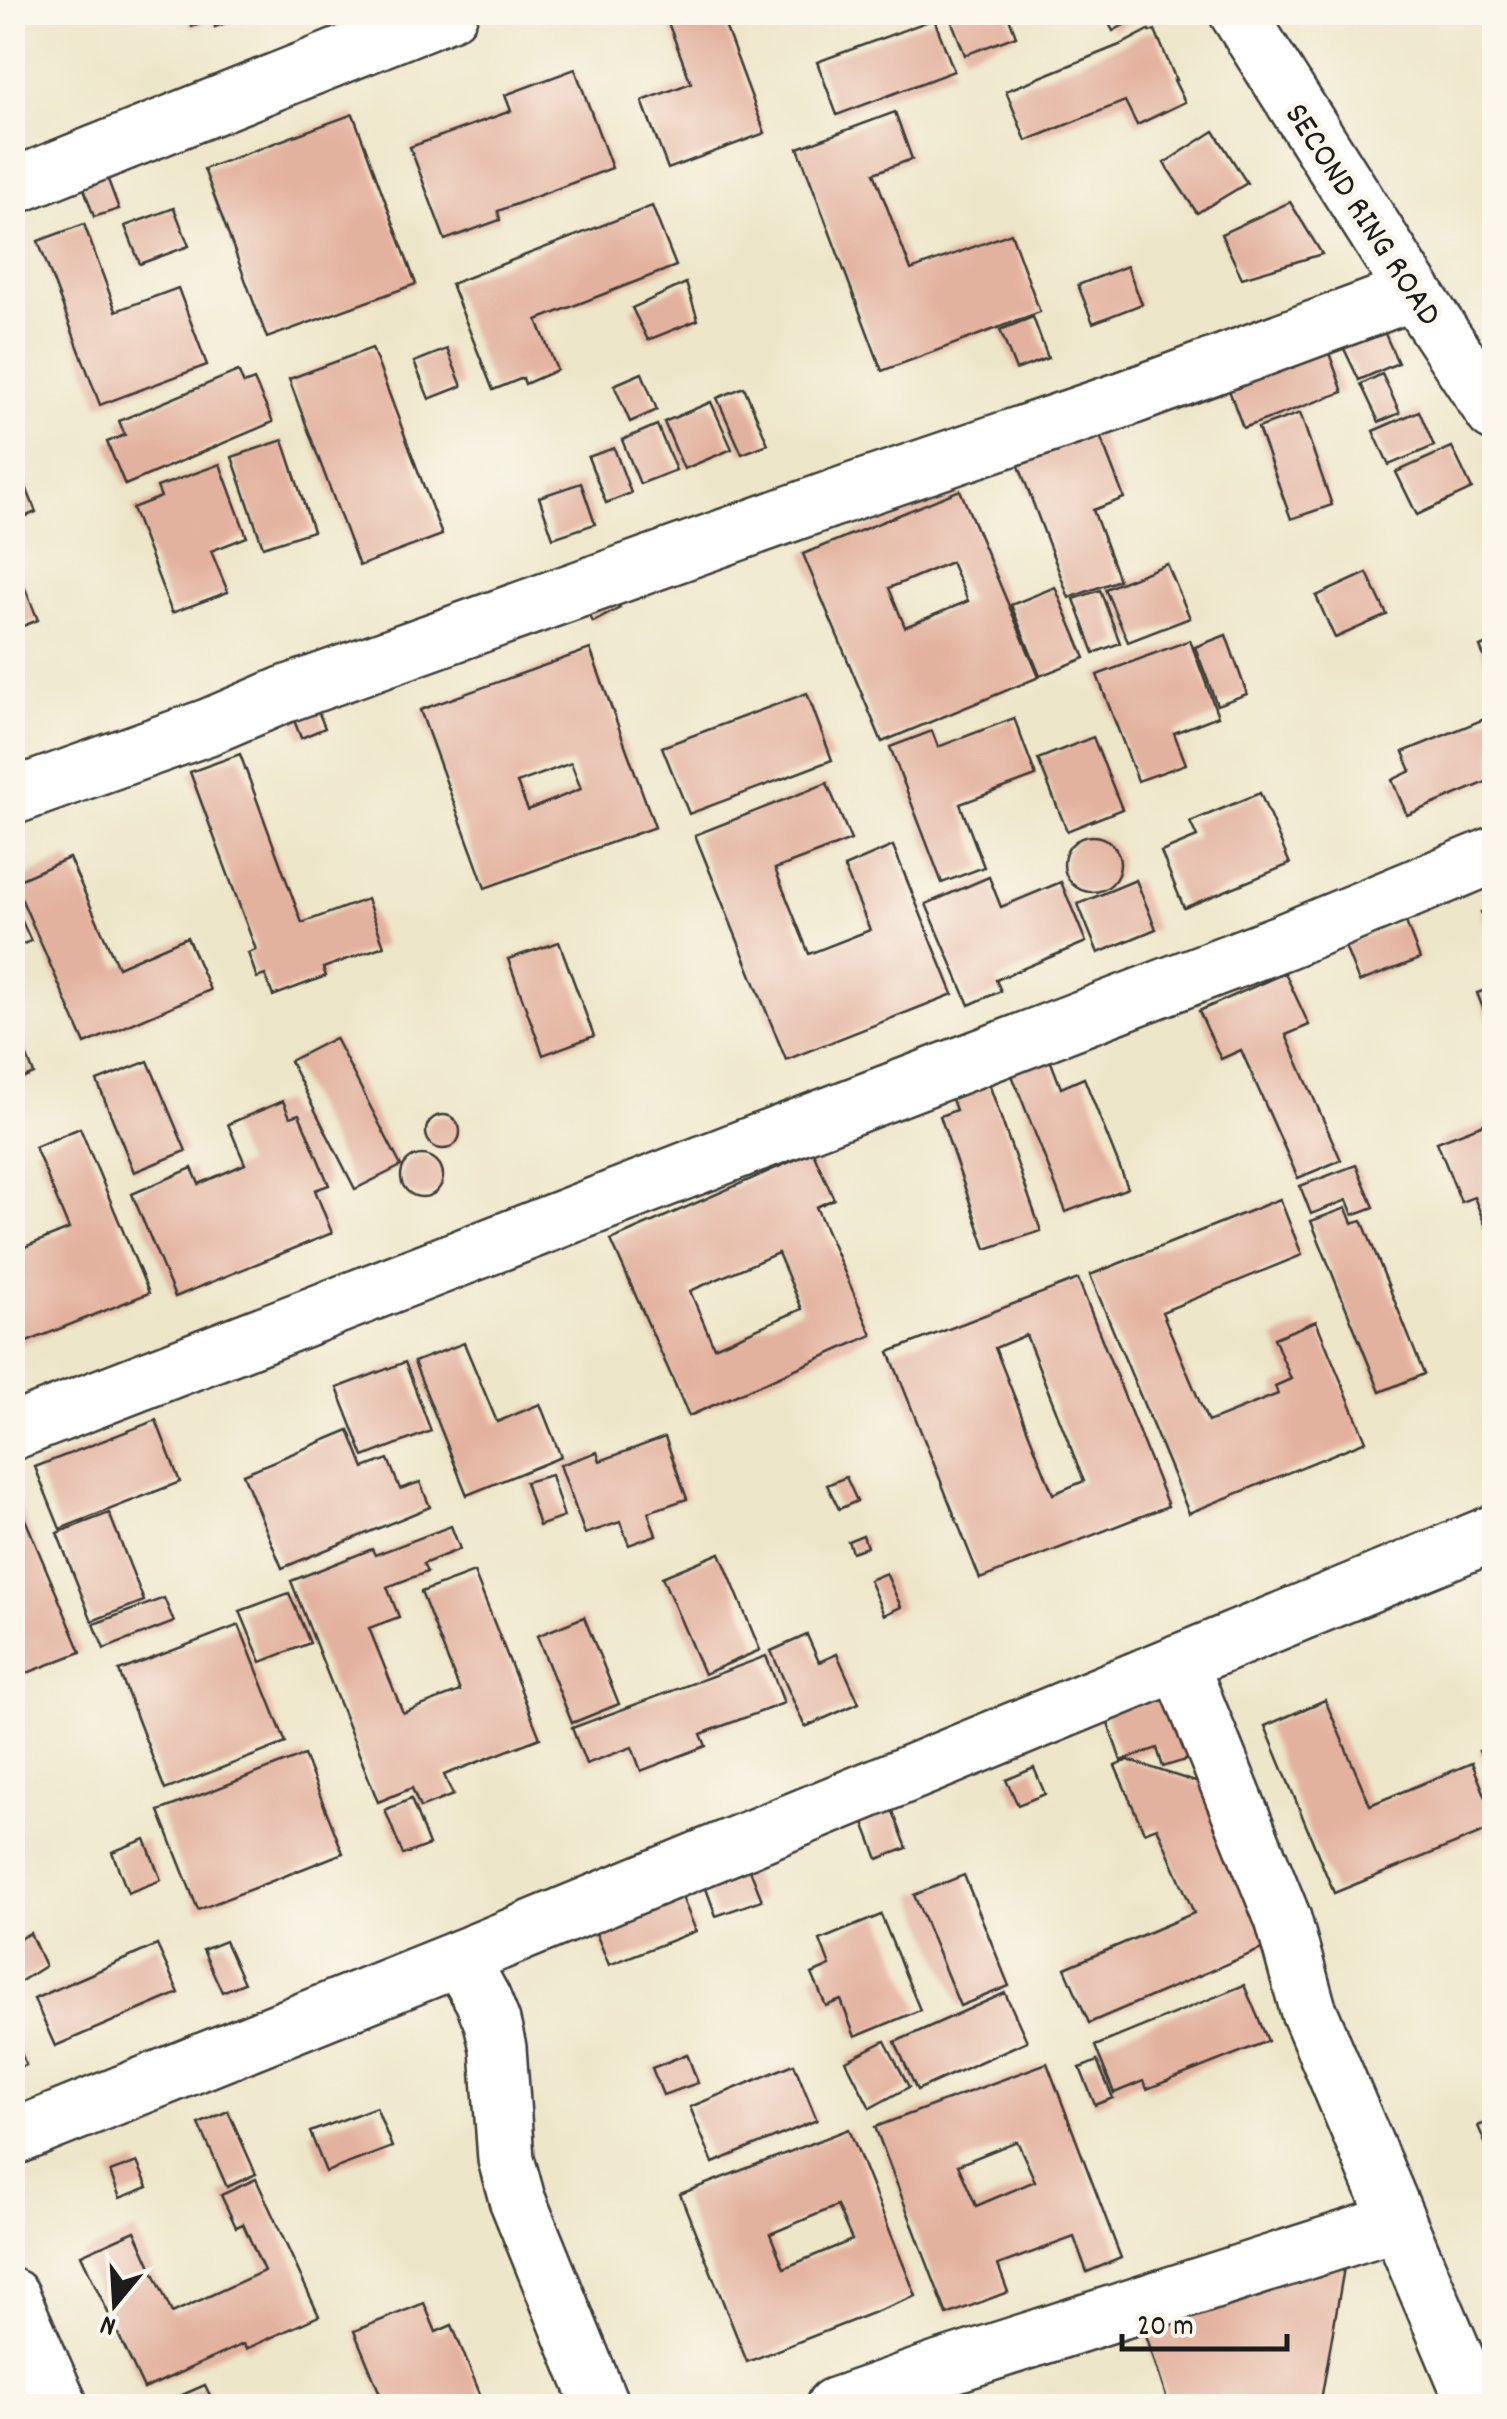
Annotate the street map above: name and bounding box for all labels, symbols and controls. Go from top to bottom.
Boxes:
street label: SECOND RING ROAD [1270,94,1452,337]
north arrow [65,2254,165,2354]
scale bar [1122,2289,1287,2351]
text: N [96,2302,122,2344]
text: 20 m [1137,2307,1194,2350]

